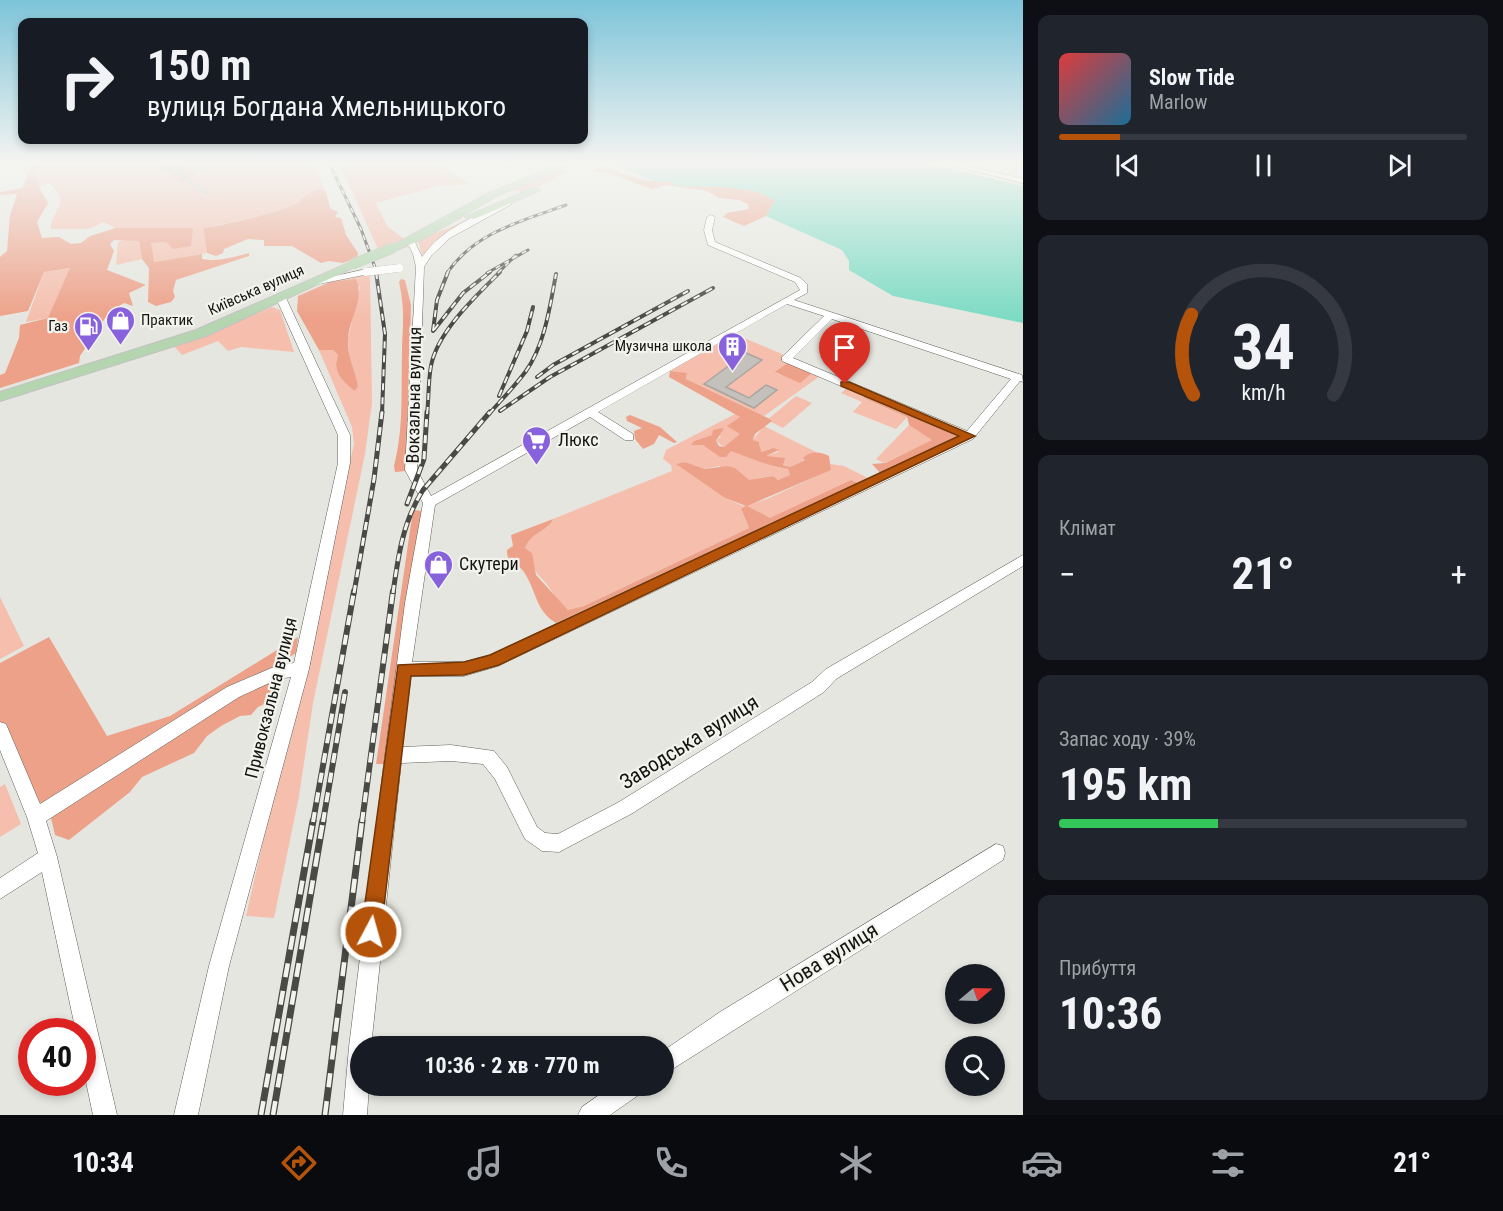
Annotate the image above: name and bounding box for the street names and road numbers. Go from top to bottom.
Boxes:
street label: Київська вулиця [205,261,307,319]
street label: Вокзальна вулиця [402,327,425,463]
street label: Привокзальна вулиця [240,615,301,780]
street label: Заводська вулиця [615,690,763,794]
street label: Нова вулиця [776,918,882,996]

